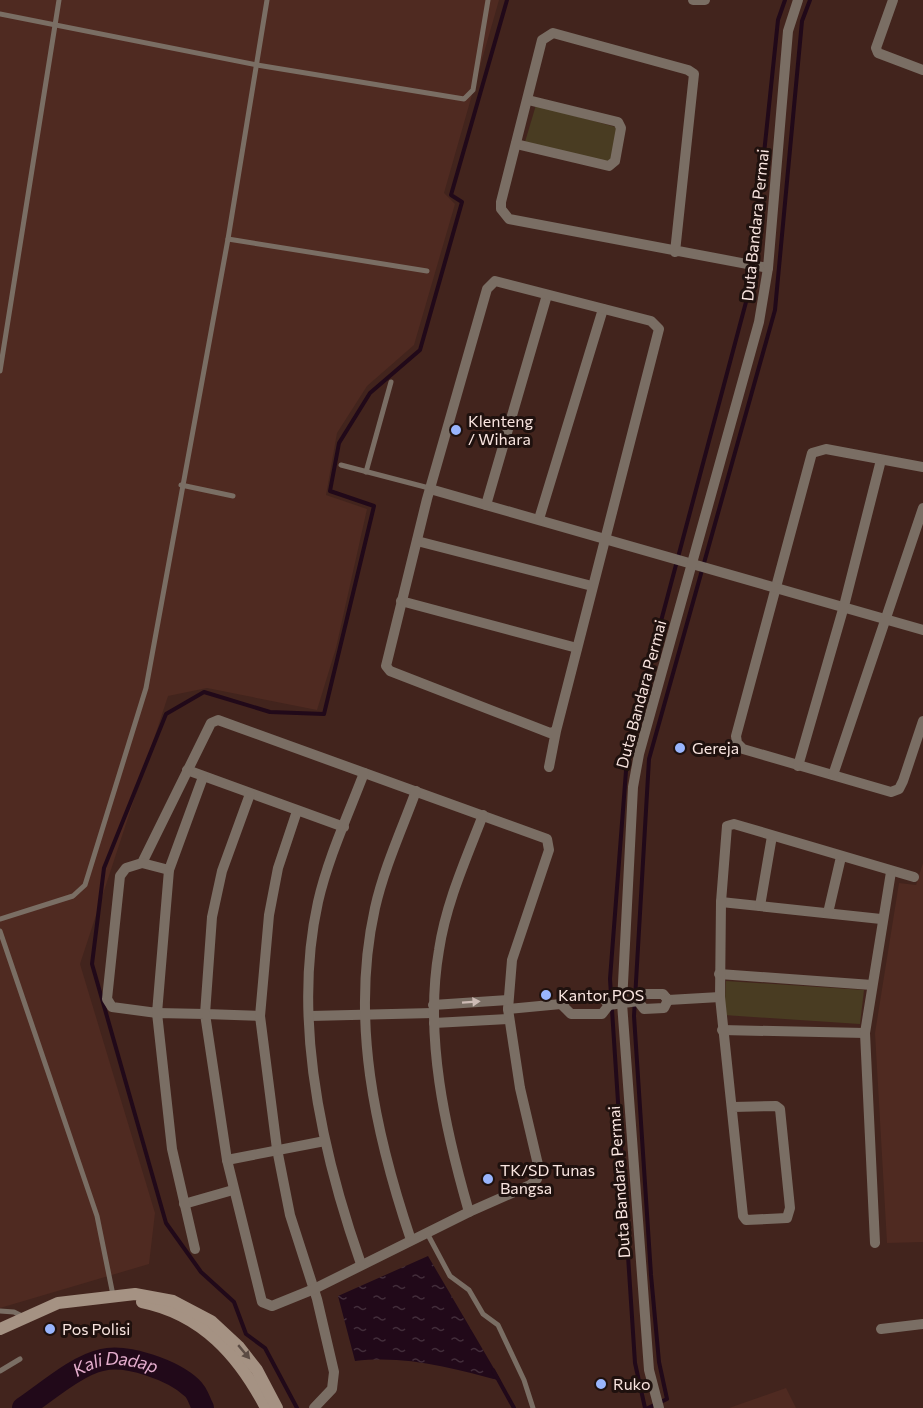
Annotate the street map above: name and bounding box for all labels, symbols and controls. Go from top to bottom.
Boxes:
street label: Duta Bandara Permai [737,148,772,302]
place label: Klenteng / Wihara [468,411,533,448]
marker: Klenteng / Wihara [449,423,463,437]
street label: Duta Bandara Permai [612,618,669,770]
place label: Gereja [692,738,739,757]
marker: Gereja [673,741,687,755]
place label: Kantor POS [558,985,644,1004]
marker: Kantor POS [539,988,553,1002]
one-way arrow [461,998,480,1007]
street label: Duta Bandara Permai [604,1105,633,1259]
place label: TK/SD Tunas Bangsa [500,1160,595,1197]
marker: TK/SD Tunas Bangsa [481,1172,495,1186]
place label: Pos Polisi [62,1319,130,1338]
marker: Pos Polisi [43,1322,57,1336]
one-way arrow [237,1344,250,1359]
water label: Kali Dadap [68,1347,161,1381]
place label: Ruko [613,1374,650,1393]
marker: Ruko [594,1377,608,1391]

